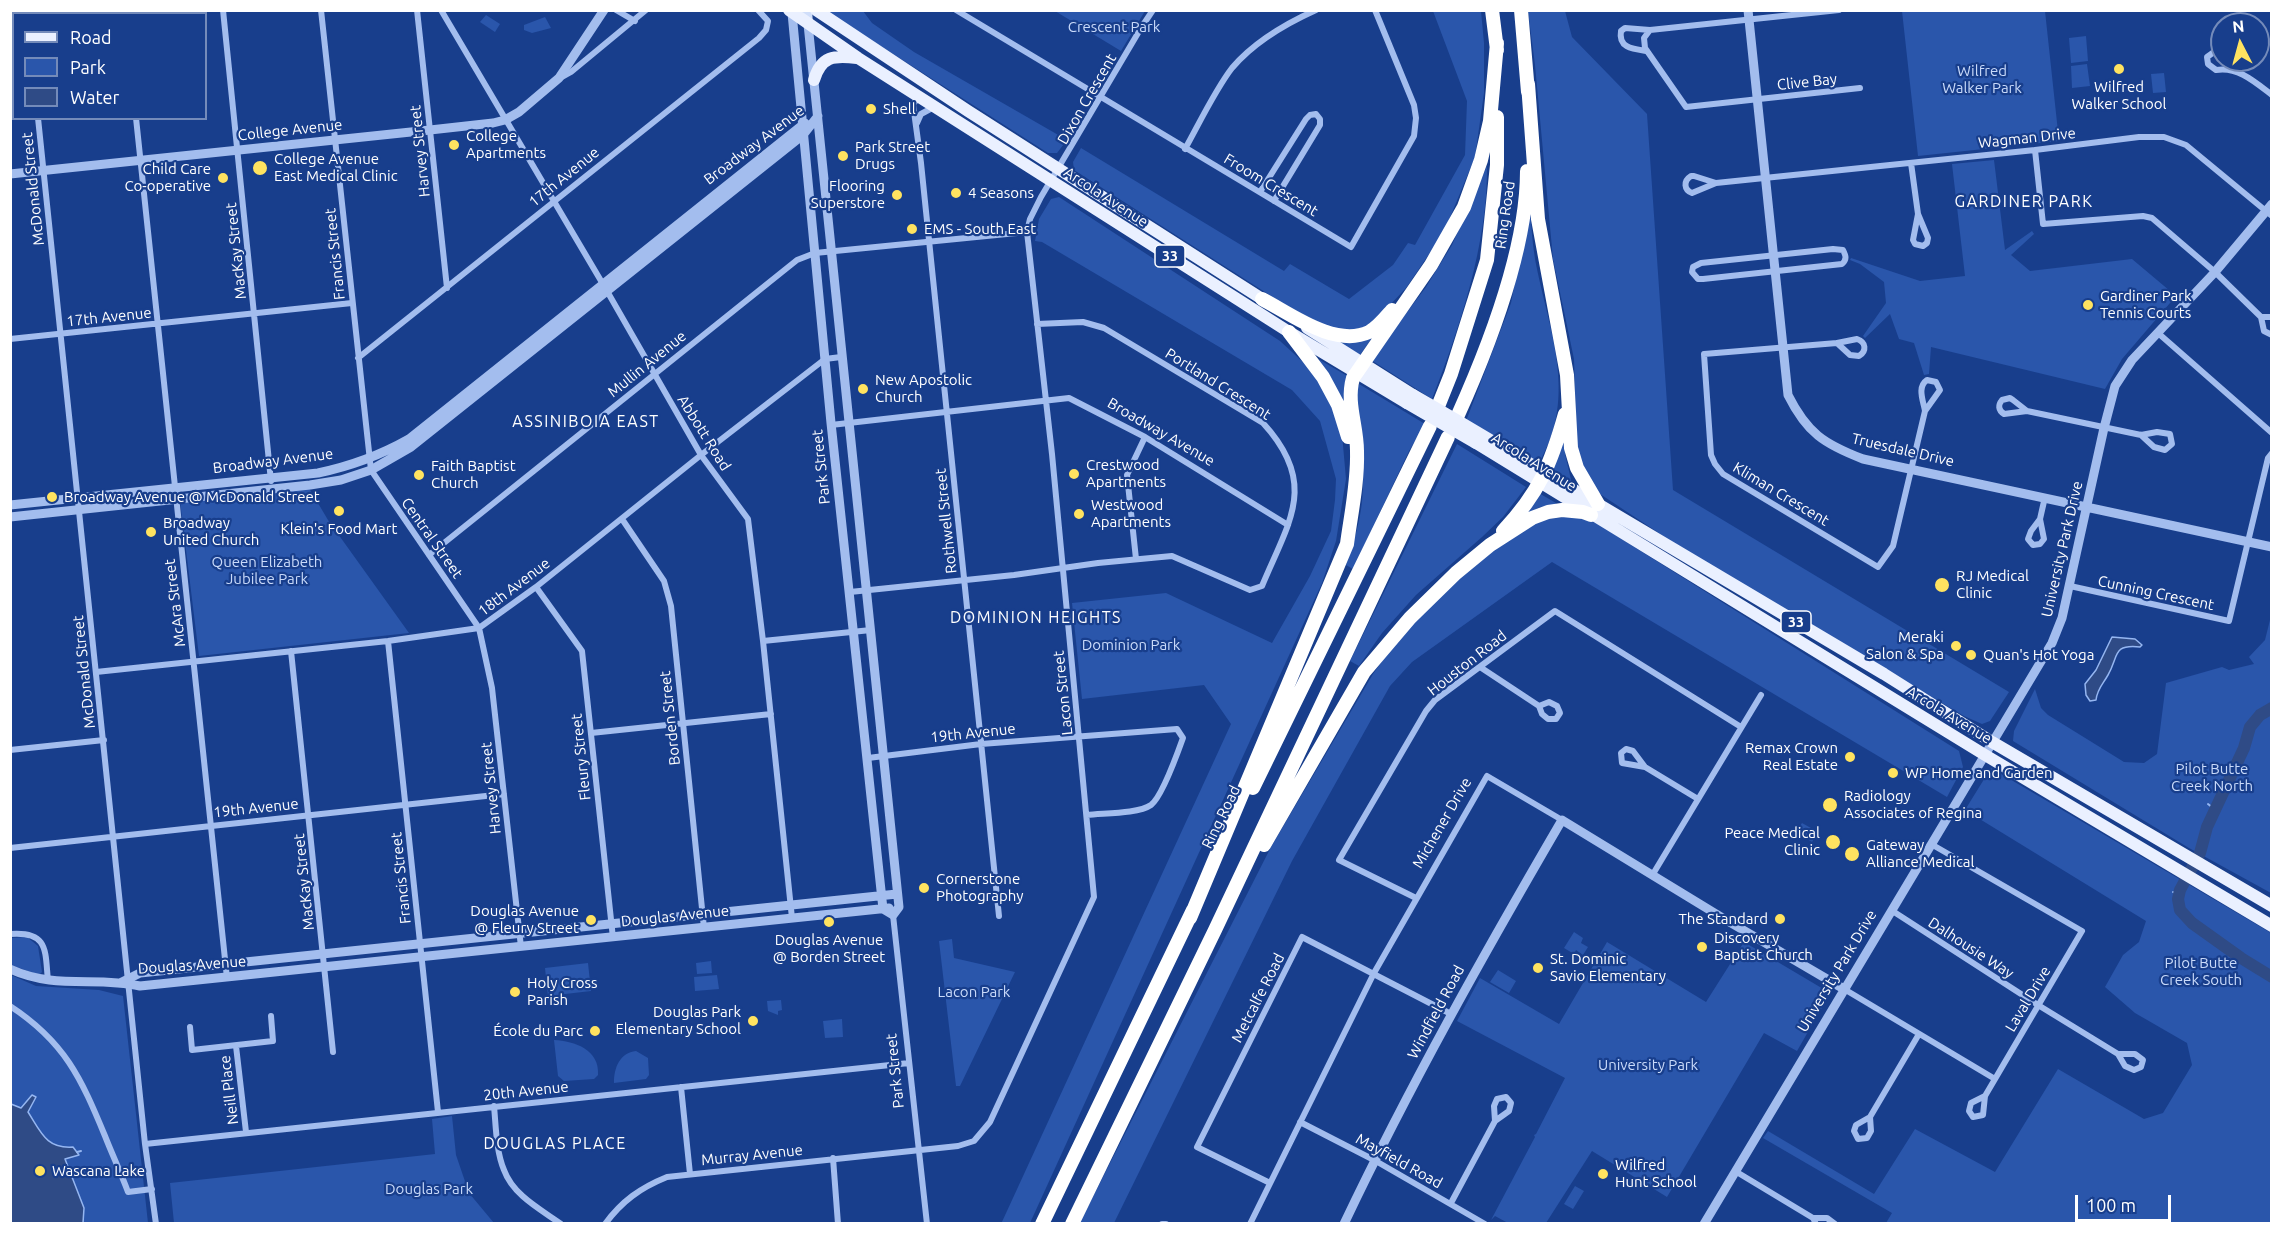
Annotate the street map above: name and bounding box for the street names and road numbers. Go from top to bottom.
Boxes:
street label: Dixon Crescent [1054,50,1120,148]
street label: Clive Bay [1776,70,1838,94]
street label: Broadway Avenue [700,101,808,189]
street label: Harvey Street [406,104,434,198]
street label: College Avenue [237,116,343,144]
street label: Wagman Drive [1977,124,2077,152]
street label: McDonald Street [18,132,48,246]
street label: 17th Avenue [525,143,603,211]
street label: Froom Crescent [1221,150,1321,220]
street label: Arcola Avenue [1061,163,1151,231]
street label: Ring Road [1491,180,1519,250]
street label: MacKay Street [222,202,250,300]
street label: Francis Street [321,207,349,301]
road number: 33 [1155,245,1185,267]
street label: 17th Avenue [66,304,152,330]
street label: Mullin Avenue [604,327,690,401]
street label: Portland Crescent [1162,344,1274,424]
street label: Abbott Road [674,392,734,474]
street label: Broadway Avenue [1104,394,1218,470]
street label: Park Street [808,429,834,505]
street label: Arcola Avenue [1488,429,1580,495]
street label: Truesdale Drive [1850,429,1956,471]
street label: Broadway Avenue [212,445,334,477]
street label: Kliman Crescent [1730,458,1832,530]
street label: Rothwell Street [932,468,960,574]
street label: University Park Drive [2038,479,2086,619]
street label: Central Street [398,494,466,582]
street label: 18th Avenue [475,554,553,620]
street label: McAra Street [161,558,189,648]
street label: Cunning Crescent [2096,572,2216,614]
road number: 33 [1781,611,1811,633]
street label: McDonald Street [69,615,99,729]
street label: Houston Road [1424,627,1510,699]
street label: Lacon Street [1050,650,1076,736]
street label: Borden Street [656,670,684,766]
street label: Arcola Avenue [1903,682,1995,748]
street label: Fleury Street [567,713,595,801]
street label: 19th Avenue [930,720,1016,746]
street label: Harvey Street [477,741,505,835]
street label: Michener Drive [1409,774,1475,872]
street label: Ring Road [1198,782,1244,852]
street label: 19th Avenue [213,795,299,821]
street label: Francis Street [387,831,415,925]
street label: MacKay Street [290,833,318,931]
street label: Douglas Avenue [620,901,730,931]
street label: University Park Drive [1793,907,1881,1035]
street label: Dalhousie Way [1925,914,2017,982]
street label: Metcalfe Road [1228,950,1288,1046]
street label: Douglas Avenue [137,952,247,978]
street label: Windfield Road [1404,962,1468,1062]
street label: Laval Drive [2001,963,2055,1035]
street label: Park Street [882,1033,908,1109]
street label: Neill Place [216,1054,242,1126]
street label: 20th Avenue [483,1078,569,1104]
street label: Mayfield Road [1353,1130,1445,1192]
street label: Murray Avenue [700,1141,804,1169]

